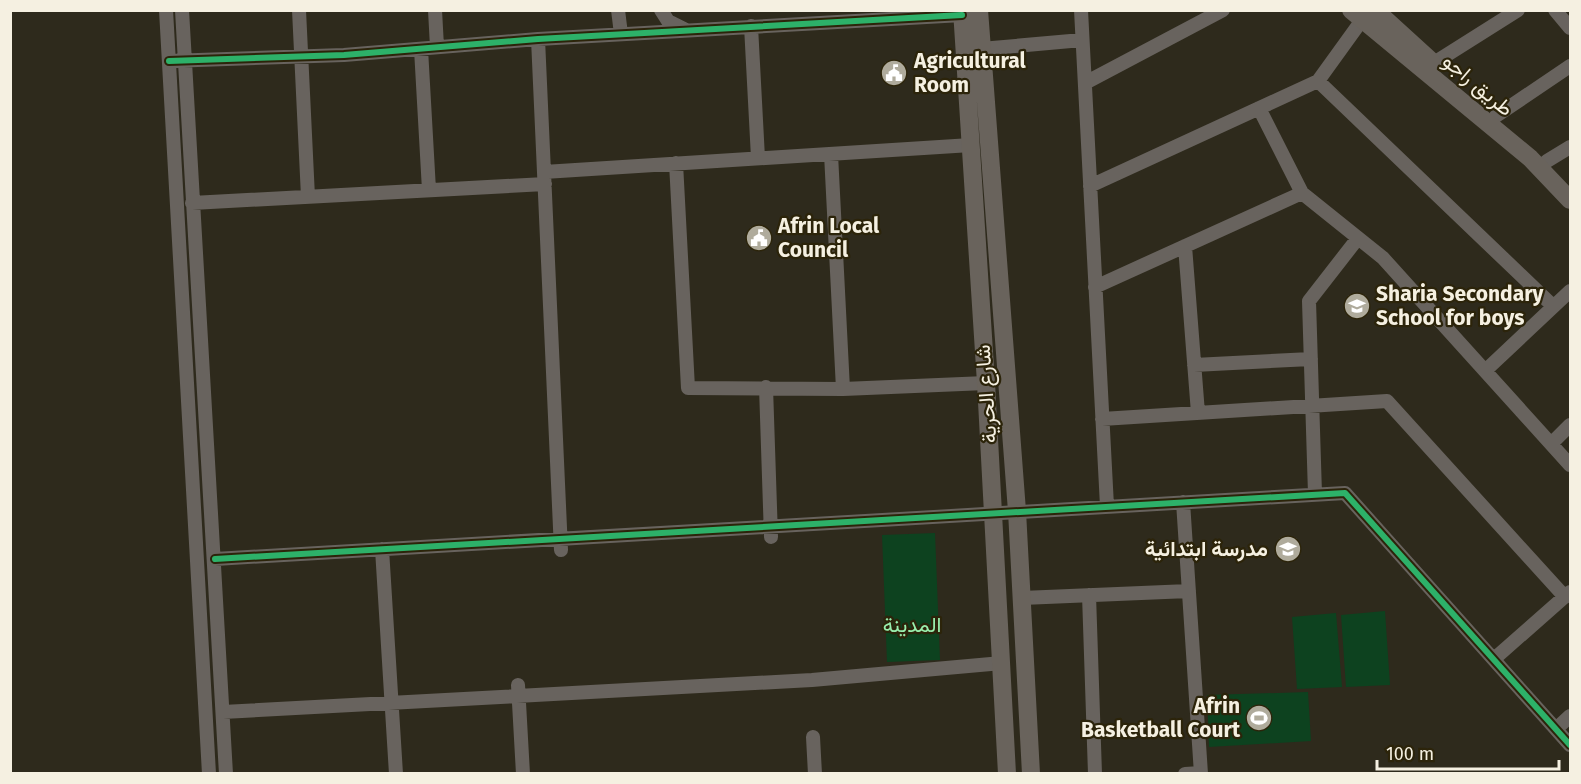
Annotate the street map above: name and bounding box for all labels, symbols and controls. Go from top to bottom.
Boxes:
place label: Agricultural Room [913,48,1027,98]
street label: طريق راجو [1437,48,1519,122]
public building icon: Agricultural Room [879,58,909,88]
place label: Afrin Local Council [777,213,880,263]
public building icon: Afrin Local Council [744,223,774,253]
place label: Sharia Secondary School for boys [1376,281,1544,331]
school or university icon: Sharia Secondary School for boys [1342,291,1372,321]
street label: شارع الحرية [970,344,1003,444]
school or university icon: مدرسة ابتدائية [1273,534,1303,564]
place label: مدرسة ابتدائية [1145,536,1268,562]
park label: المدينة [883,612,941,638]
place label: Afrin Basketball Court [1081,693,1241,743]
sports icon: Afrin Basketball Court [1244,703,1274,733]
scale bar [1377,733,1558,771]
text: 100 m [1386,743,1434,765]

